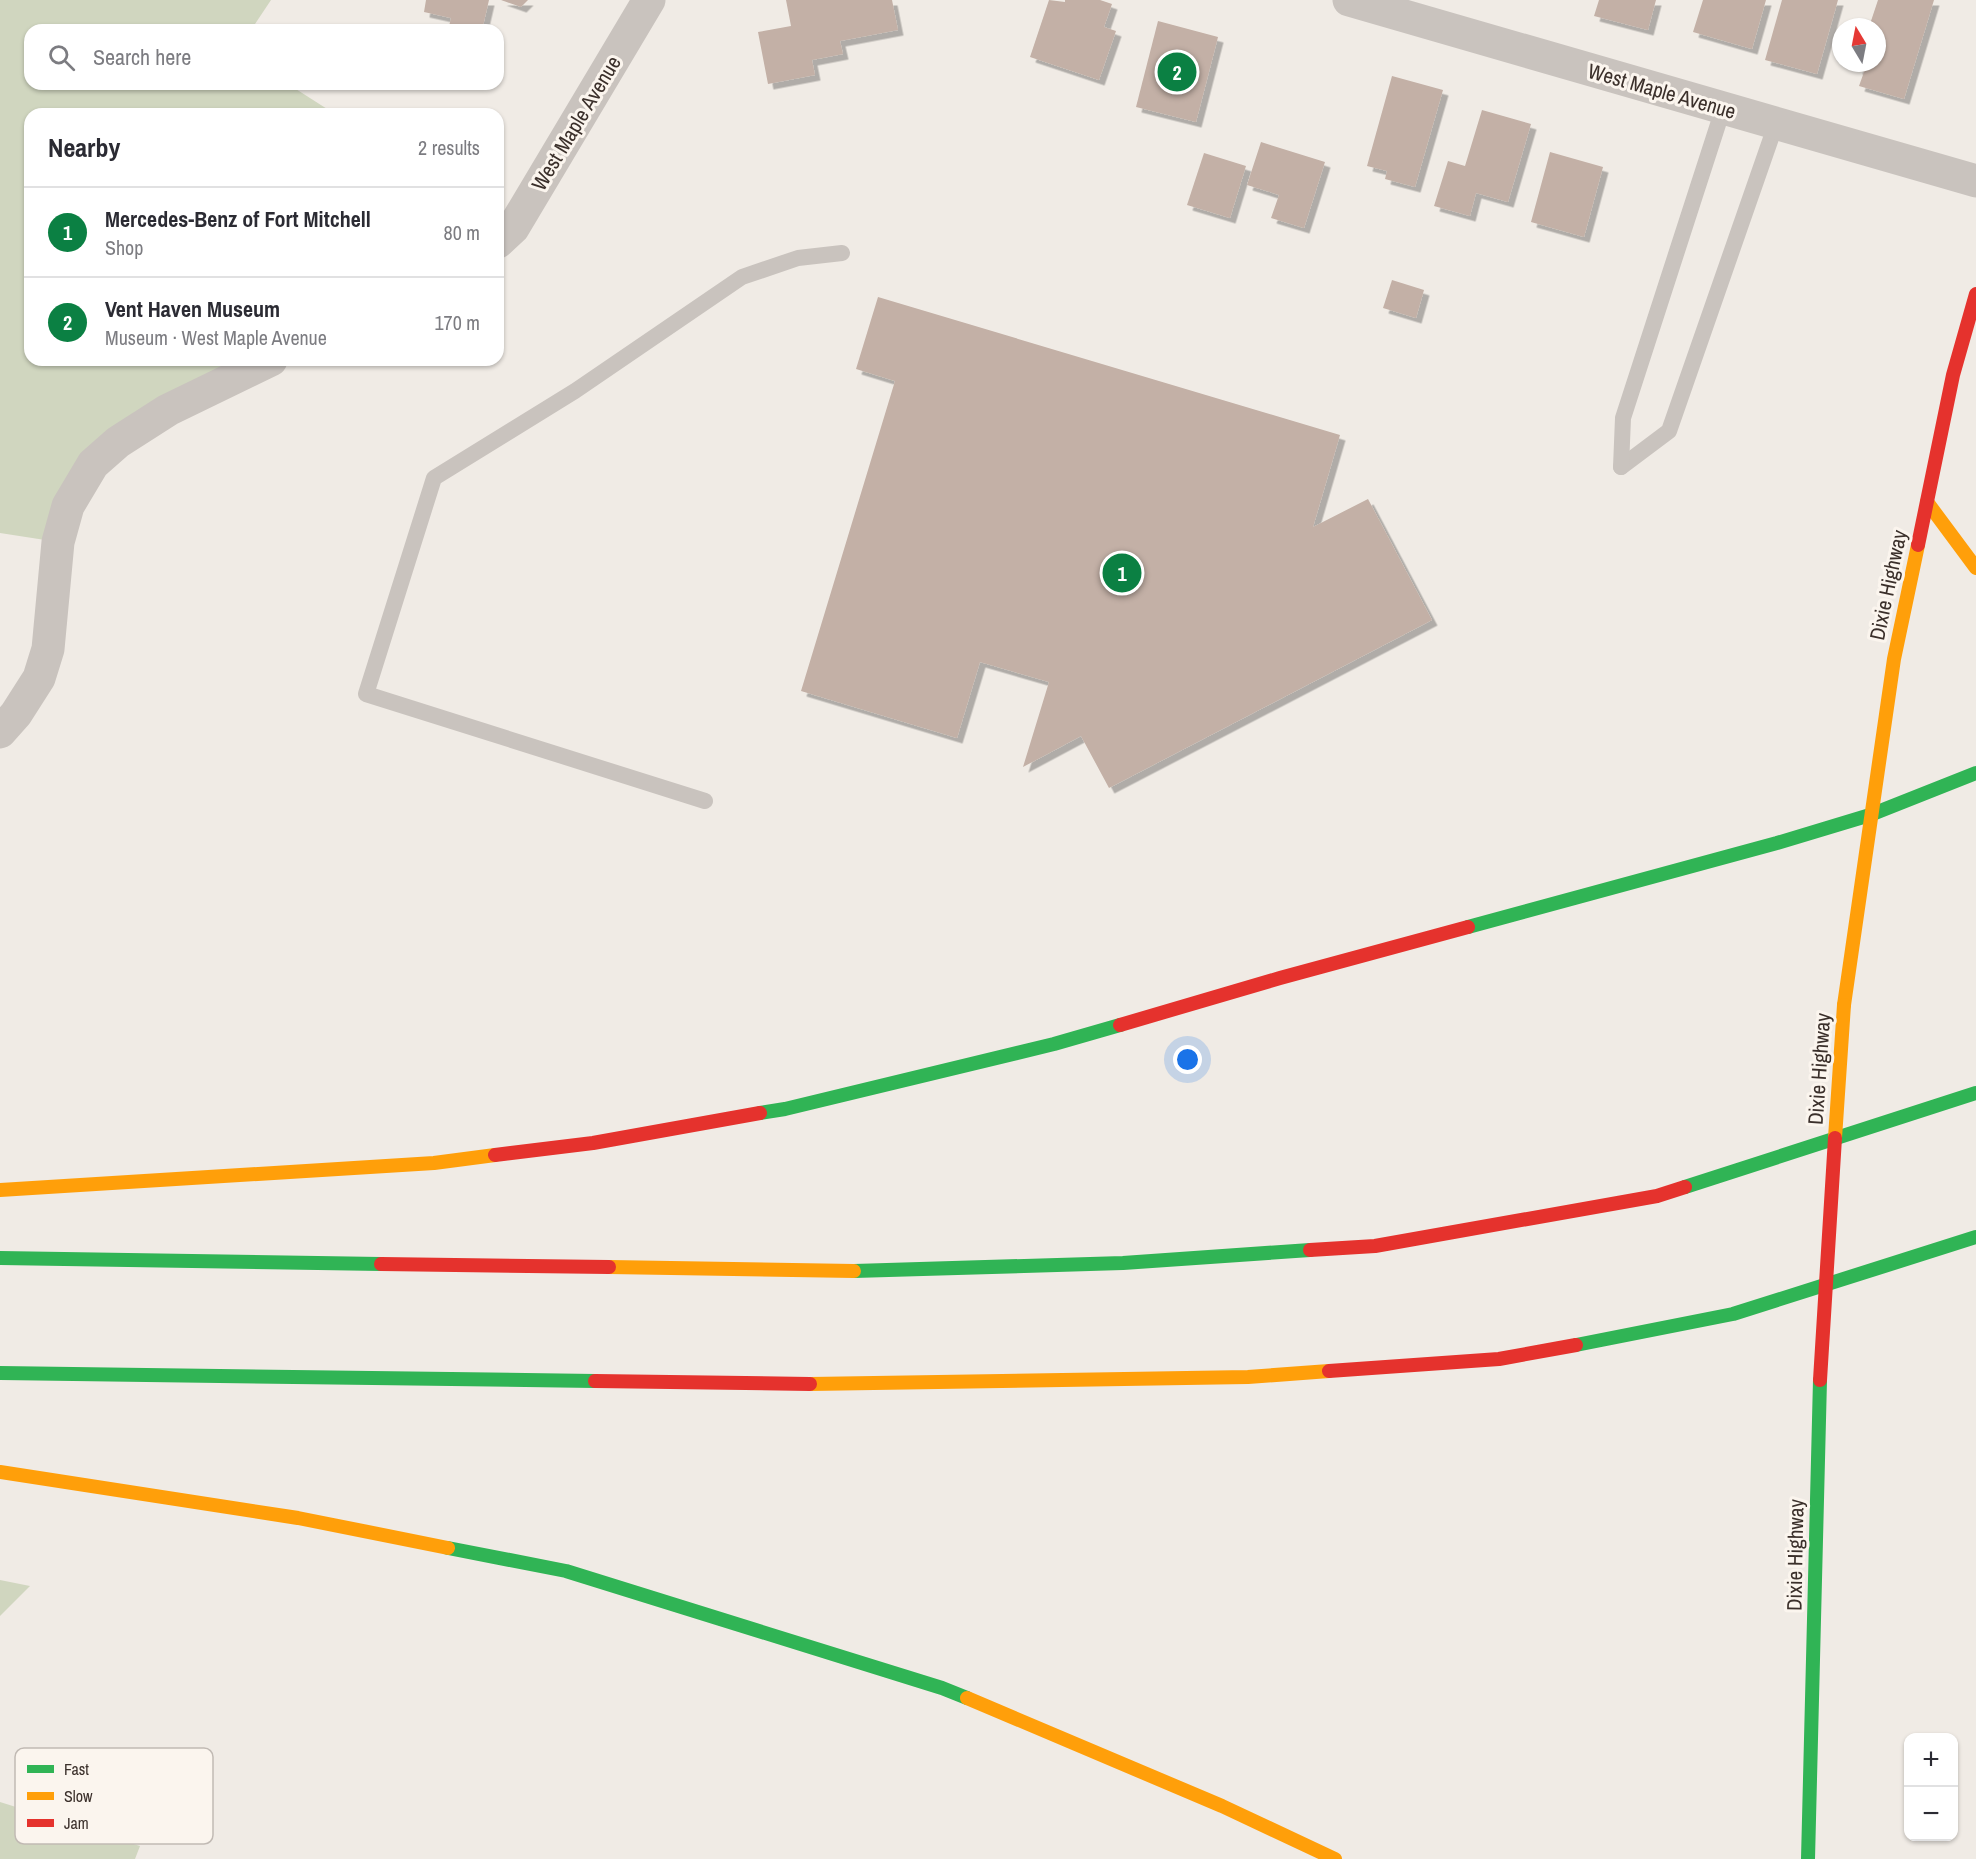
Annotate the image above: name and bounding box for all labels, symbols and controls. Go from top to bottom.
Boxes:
north arrow [1832,18,1886,72]
search box [24,24,504,90]
icon: search [45,41,78,74]
text: Search here [93,42,191,72]
street label: West Maple Avenue [524,50,628,196]
pin: 2 [1158,50,1196,94]
street label: West Maple Avenue [1585,56,1739,126]
text: Nearby [48,130,120,165]
text: 2 results [418,134,480,161]
text: Mercedes-Benz of Fort Mitchell [105,204,371,234]
text: 1 [63,219,72,246]
text: 80 m [444,219,480,246]
text: Shop [105,234,143,261]
text: Vent Haven Museum [105,294,280,324]
text: 2 [63,309,72,336]
text: 170 m [434,309,480,336]
text: Museum · West Maple Avenue [105,324,327,351]
street label: Dixie Highway [1862,527,1914,643]
pin: 1 [1102,550,1142,596]
street label: Dixie Highway [1801,1012,1837,1126]
your location [1173,1045,1202,1074]
street label: Dixie Highway [1780,1498,1810,1611]
map controls [1904,1733,1958,1841]
button: + [1904,1733,1958,1787]
legend [15,1748,213,1844]
text: Fast [64,1758,89,1780]
text: Slow [64,1785,93,1807]
button: − [1904,1787,1958,1841]
text: Jam [64,1812,89,1834]

